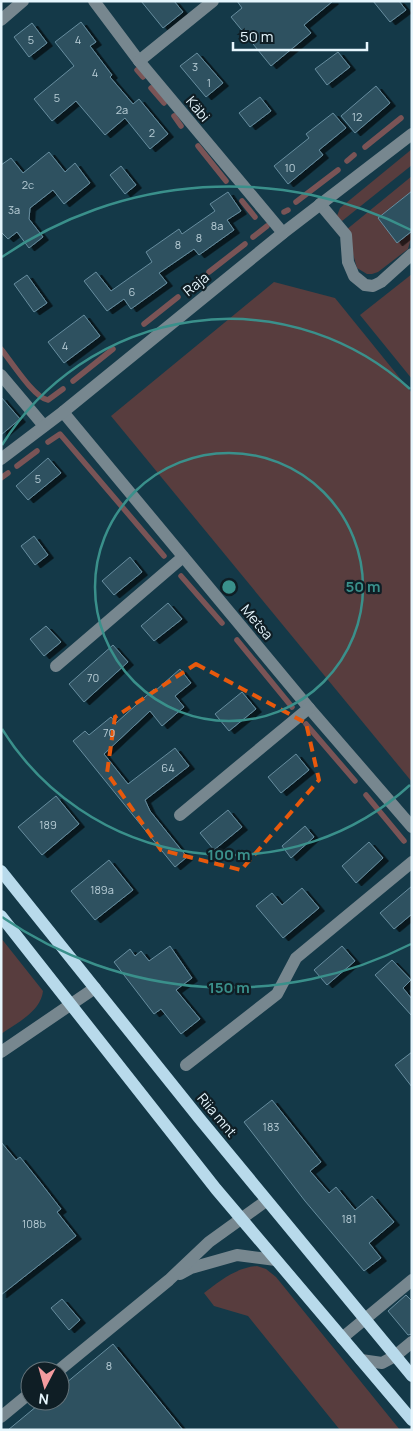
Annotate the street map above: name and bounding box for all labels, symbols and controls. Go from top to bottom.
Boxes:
scale bar [233,20,367,52]
text: 50 m [240,26,274,47]
house number: 5 [28,32,34,47]
house number: 4 [75,32,81,47]
house number: 3 [192,59,198,74]
house number: 4 [92,65,98,80]
house number: 1 [207,75,211,90]
house number: 5 [54,90,60,105]
street label: Käbi [182,92,215,125]
house number: 2a [116,102,128,117]
house number: 12 [352,109,362,124]
house number: 2 [149,125,155,140]
house number: 10 [284,160,296,175]
house number: 2c [22,177,34,192]
house number: 3a [8,202,20,217]
house number: 8a [211,218,223,233]
house number: 8 [196,230,202,245]
house number: 8 [175,237,181,252]
street label: Raja [179,267,213,300]
house number: 6 [129,284,136,299]
house number: 4 [62,338,68,353]
house number: 5 [35,471,41,486]
text: 50 m [345,576,381,597]
centre of rings [220,578,238,596]
street label: Metsa [237,600,278,643]
house number: 70 [87,670,99,685]
house number: 70 [103,725,115,740]
house number: 64 [161,760,175,775]
house number: 189 [39,817,57,832]
text: 100 m [208,844,250,865]
house number: 189a [90,882,114,897]
text: 150 m [208,977,250,998]
street label: Riia mnt [193,1089,242,1141]
house number: 183 [263,1119,279,1134]
house number: 181 [342,1211,356,1226]
house number: 108b [22,1216,46,1231]
house number: 8 [106,1358,112,1373]
north arrow [20,1361,70,1411]
text: N [38,1389,50,1409]

